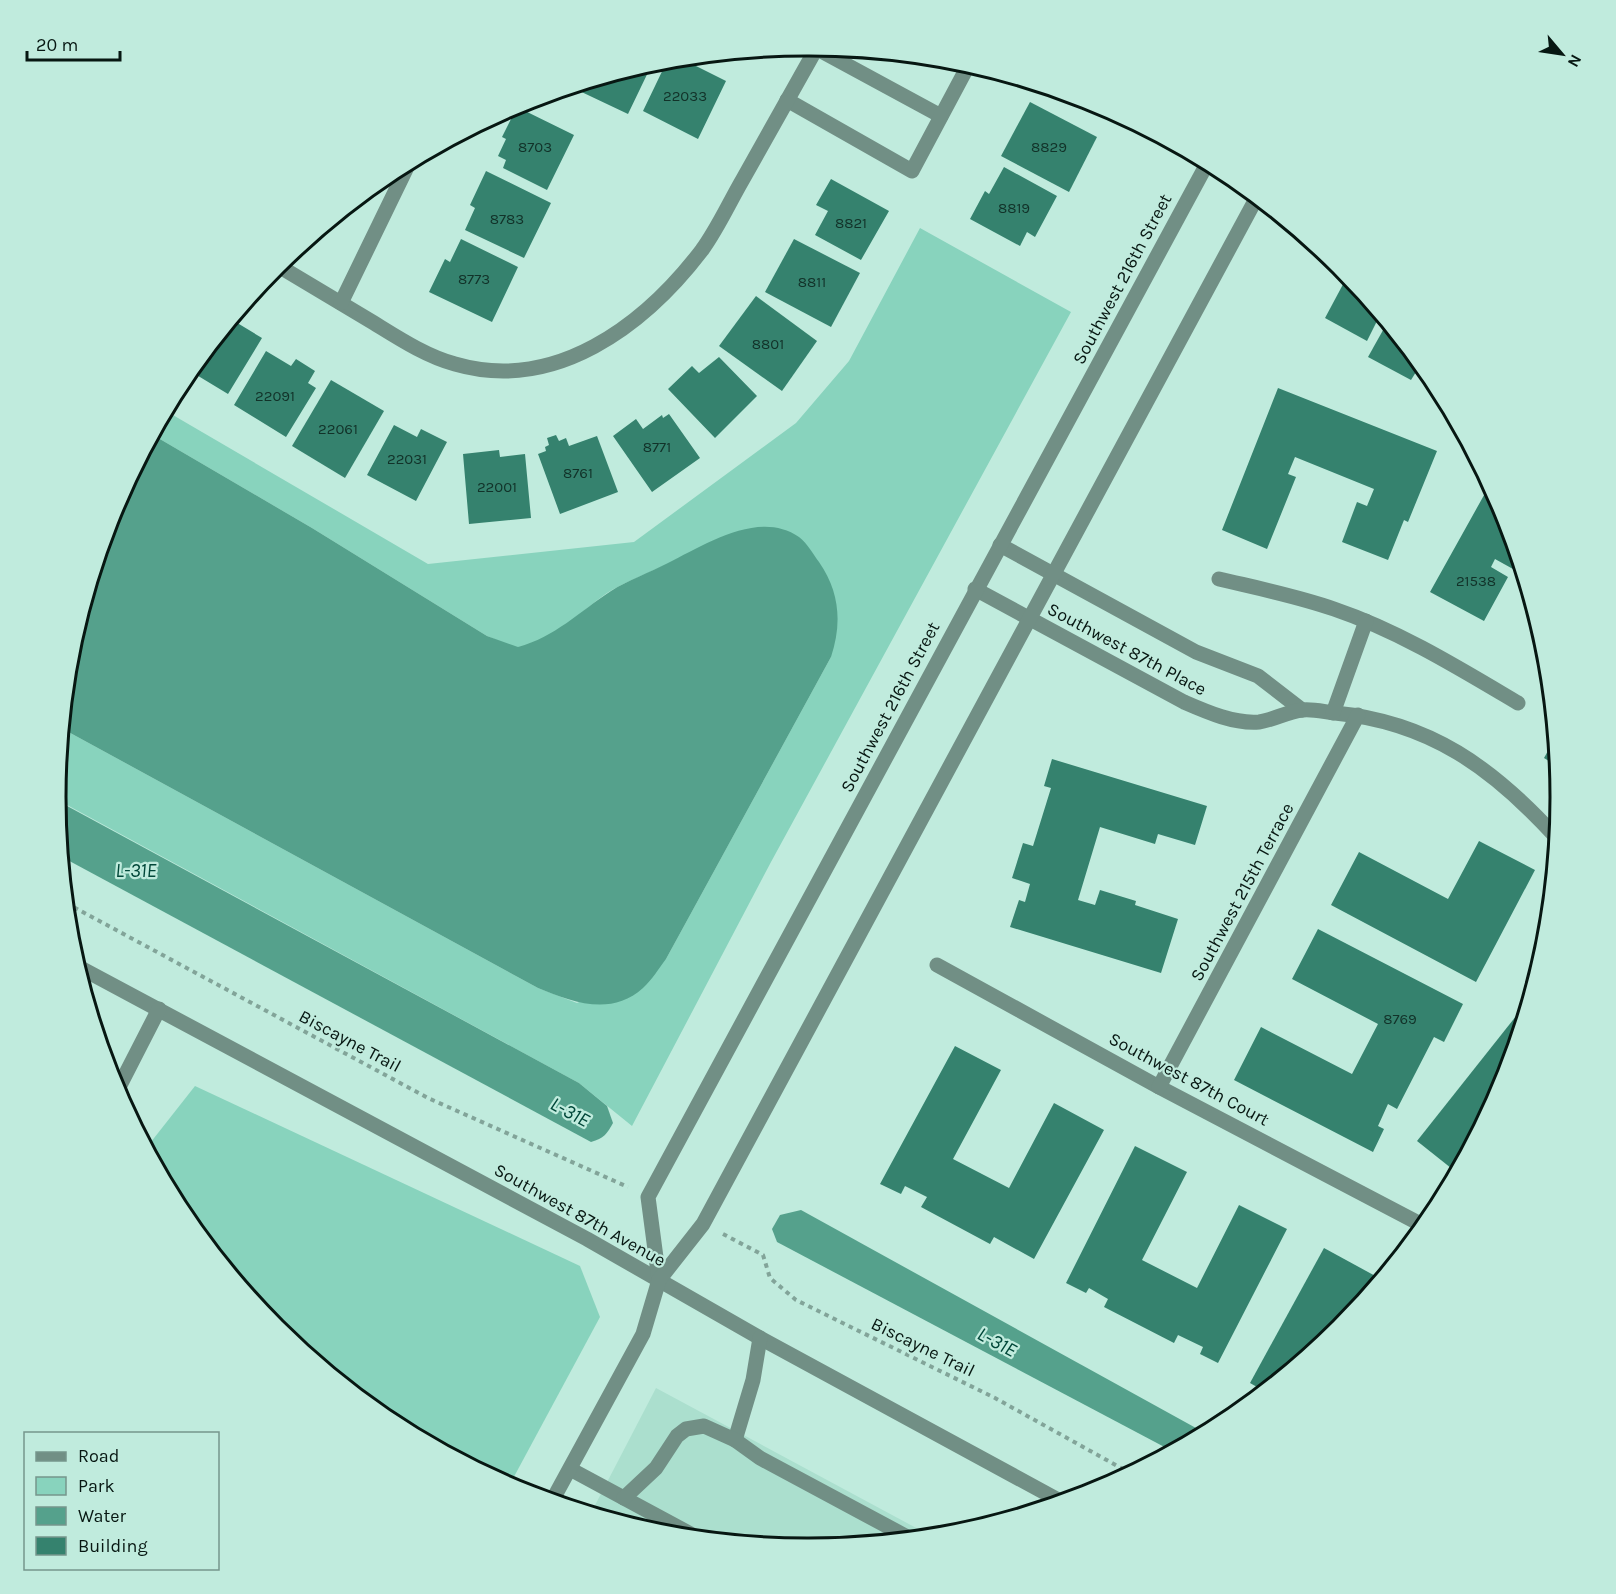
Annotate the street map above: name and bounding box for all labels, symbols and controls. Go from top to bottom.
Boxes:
scale bar [27,24,120,62]
north arrow [1532,24,1592,84]
text: 20 m [36,34,78,56]
text: N [1564,51,1586,71]
house number: 22033 [663,87,707,105]
house number: 8703 [518,138,552,156]
house number: 8829 [1031,138,1067,156]
street label: Southwest 216th Street [1068,190,1176,368]
house number: 8819 [998,199,1030,217]
house number: 8783 [490,210,524,228]
house number: 8821 [835,214,867,232]
house number: 8773 [458,270,490,288]
house number: 8811 [798,273,826,291]
house number: 8801 [752,335,784,353]
house number: 22091 [255,387,295,405]
house number: 22061 [318,420,358,438]
house number: 8771 [643,438,671,456]
house number: 22031 [387,450,427,468]
house number: 8761 [563,464,593,482]
house number: 22001 [477,478,517,496]
house number: 21538 [1456,572,1496,590]
street label: Southwest 87th Place [1044,598,1210,700]
street label: Southwest 216th Street [836,618,944,796]
street label: Southwest 215th Terrace [1186,799,1298,985]
water label: L-31E [115,859,157,882]
street label: Biscayne Trail [295,1005,405,1077]
house number: 8769 [1383,1010,1417,1028]
street label: Southwest 87th Court [1105,1027,1273,1131]
water label: L-31E [546,1092,594,1132]
street label: Southwest 87th Avenue [490,1159,670,1271]
street label: Biscayne Trail [868,1312,978,1382]
water label: L-31E [973,1322,1021,1362]
legend [24,1432,219,1570]
text: Road [78,1445,119,1467]
text: Park [78,1475,115,1497]
text: Water [78,1505,126,1527]
text: Building [78,1535,148,1557]

